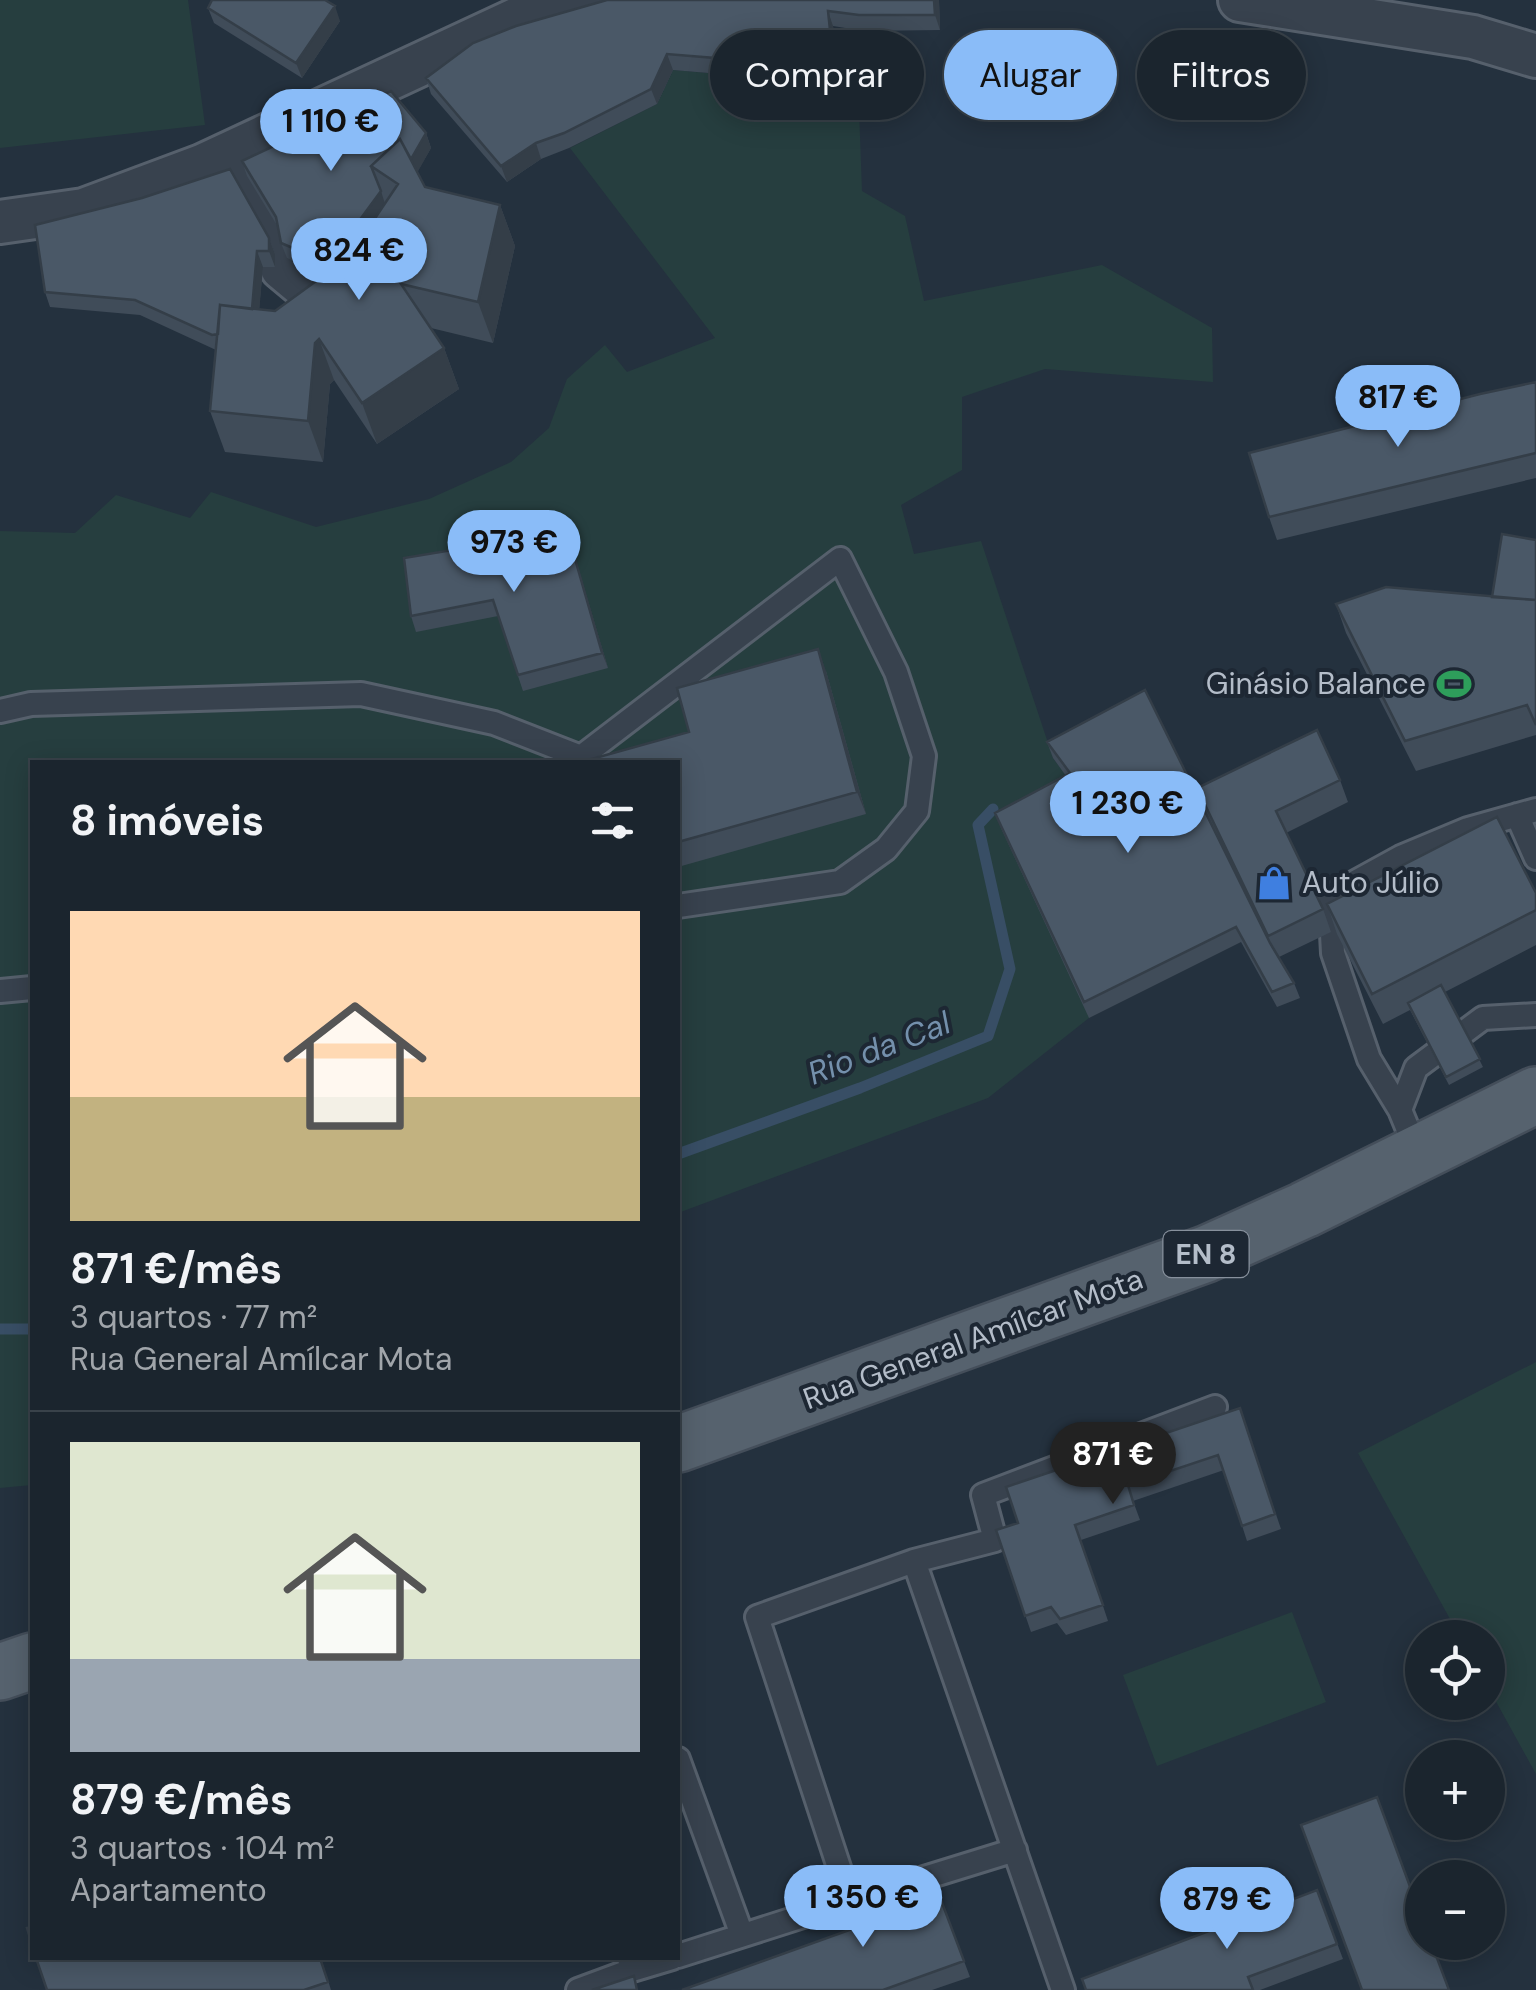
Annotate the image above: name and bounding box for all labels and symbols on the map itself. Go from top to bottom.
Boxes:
pin: 1 110 € [239,89,423,174]
pin: 824 € [289,218,429,303]
pin: 817 € [1328,365,1468,450]
pin: 973 € [444,510,584,595]
place label: Ginásio Balance [1206,664,1426,703]
sports icon: Ginásio Balance [1435,665,1473,703]
pin: 1 230 € [1036,771,1220,856]
place label: Auto Júlio [1302,863,1440,902]
shop icon: Auto Júlio [1255,864,1293,902]
water label: Rio da Cal [802,1001,957,1094]
road number: EN 8 [1164,1231,1248,1277]
street label: Rua General Amílcar Mota [798,1259,1148,1418]
pin: 871 € [1043,1422,1183,1507]
pin: 1 350 € [771,1865,955,1950]
pin: 879 € [1157,1867,1297,1952]

